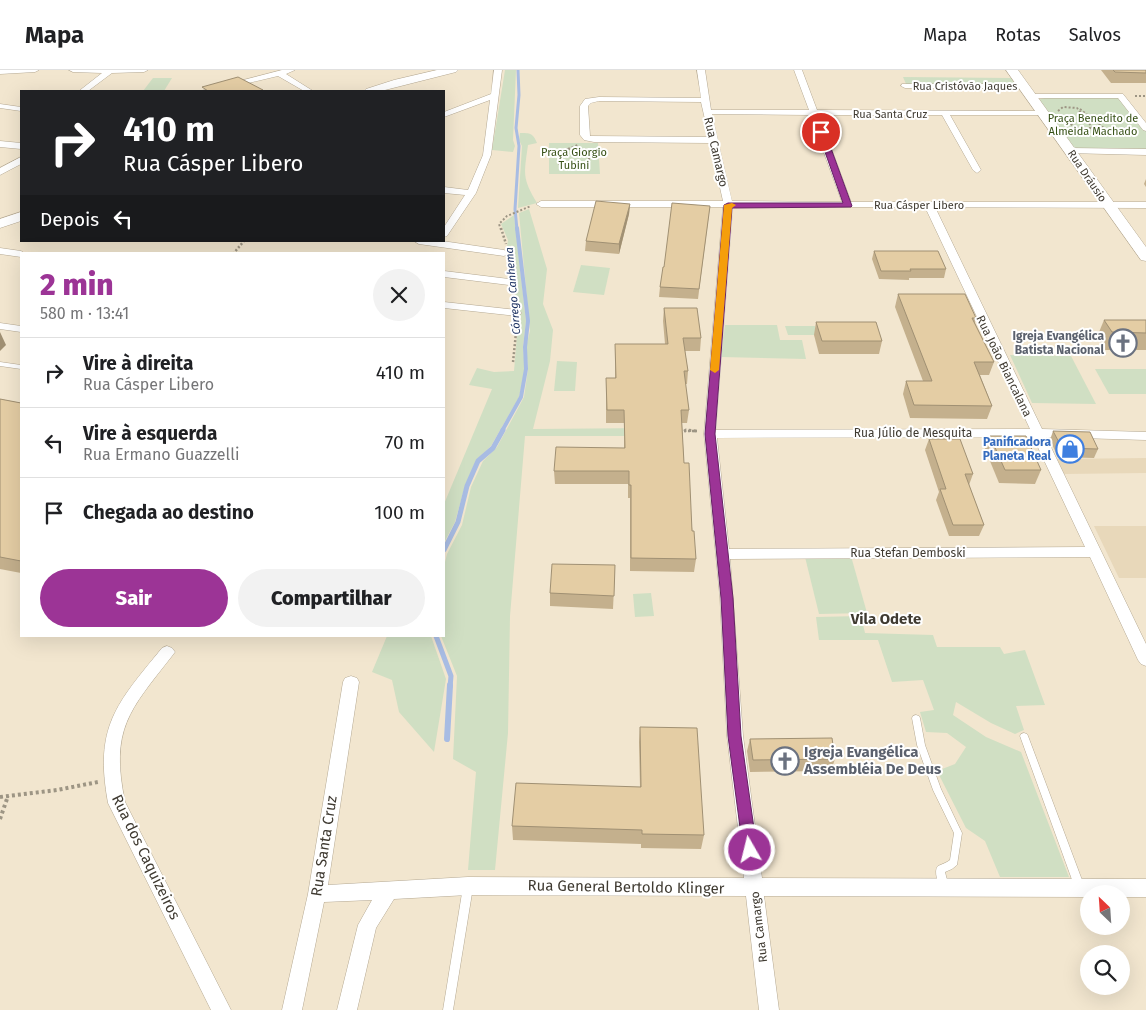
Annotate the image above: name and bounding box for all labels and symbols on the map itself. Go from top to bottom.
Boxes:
street label: Rua Cristóvão Jaques [913,80,1017,93]
street label: Rua Santa Cruz [853,108,928,121]
pin [800,111,842,153]
park label: Praça Benedito de Almeida Machado [1048,112,1138,138]
street label: Rua Camargo [701,116,731,188]
park label: Praça Giorgio Tubini [541,146,607,172]
street label: Rua Dráusio [1065,148,1109,204]
street label: Rua Cásper Libero [874,199,964,212]
water label: Córrego Canhema [503,247,523,335]
street label: Rua João Biancalana [973,313,1035,419]
church icon: Igreja Evangélica Batista Nacional [1108,328,1138,358]
place label: Igreja Evangélica Batista Nacional [1012,329,1104,357]
street label: Rua Júlio de Mesquita [854,426,972,440]
shop icon: Panificadora Planeta Real [1055,434,1085,464]
place label: Panificadora Planeta Real [983,435,1051,463]
street label: Rua Stefan Demboski [850,546,966,560]
district label: Vila Odete [850,610,921,628]
place label: Igreja Evangélica Assembléia De Deus [803,743,941,778]
church icon: Igreja Evangélica Assembléia De Deus [770,746,800,776]
street label: Rua dos Caquizeiros [108,792,184,922]
street label: Rua Santa Cruz [307,794,341,898]
position arrow [723,823,775,875]
street label: Rua General Bertoldo Klinger [527,876,725,898]
north arrow [1080,885,1130,935]
street label: Rua Camargo [748,891,770,963]

